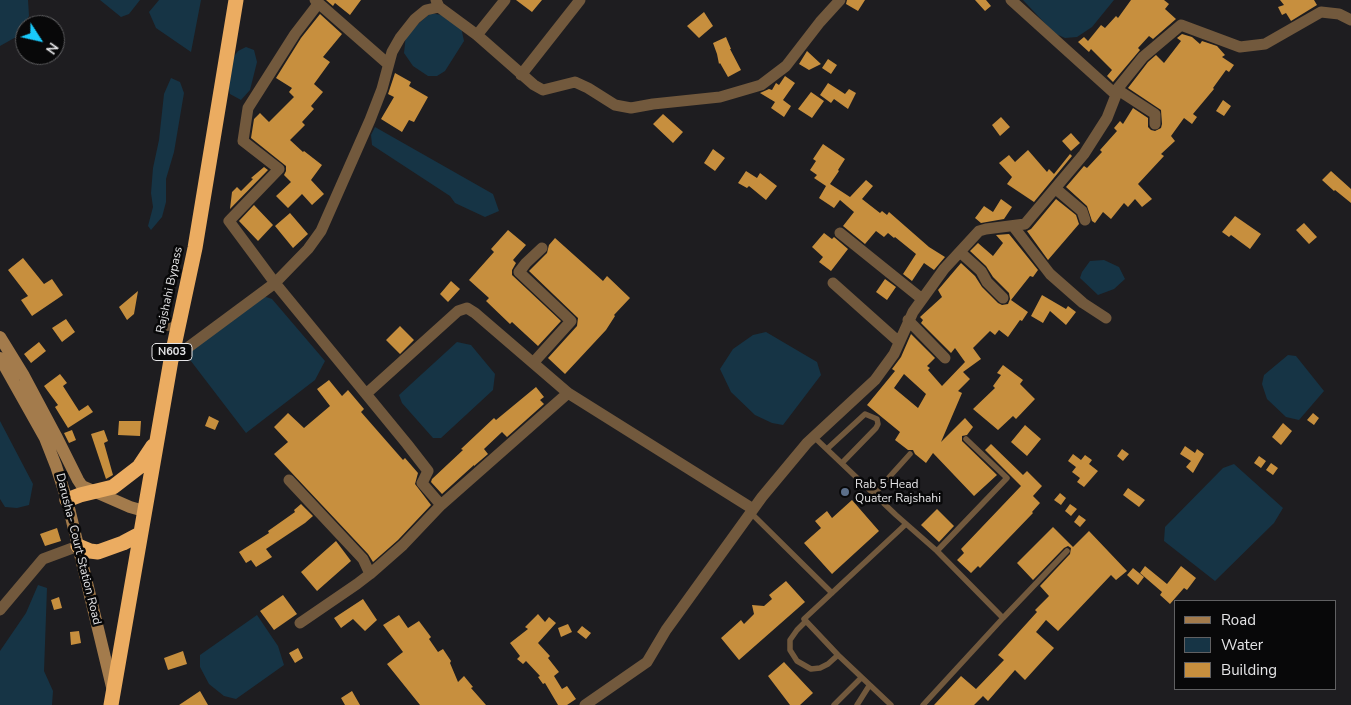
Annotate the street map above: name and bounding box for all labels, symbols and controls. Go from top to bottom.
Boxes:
north arrow [15,15,65,65]
text: N [41,39,63,58]
street label: Rajshahi Bypass [154,245,186,335]
road number: N603 [152,344,192,361]
street label: Darusha- Court Station Road [52,472,104,626]
place label: Rab 5 Head Quater Rajshahi [855,478,941,506]
marker: Rab 5 Head Quater Rajshahi [839,486,851,498]
legend [1174,600,1336,690]
text: Road [1221,610,1256,630]
text: Water [1221,635,1263,655]
text: Building [1221,660,1277,680]

